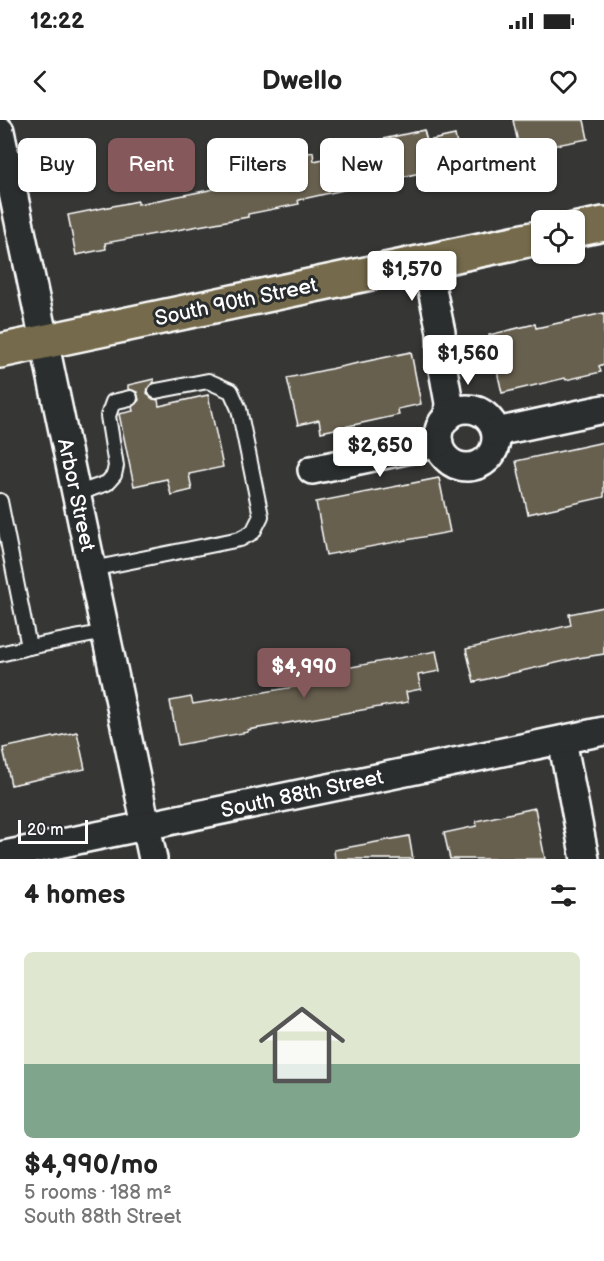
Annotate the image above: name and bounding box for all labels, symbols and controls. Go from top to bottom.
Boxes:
text: 12:22 [30,8,84,35]
icon: back [24,65,57,98]
text: Dwello [262,65,342,97]
icon: heart [547,65,580,98]
chip: Buy [18,138,96,192]
chip: Rent [108,138,195,192]
chip: Filters [207,138,308,192]
chip: New [320,138,404,192]
chip: Apartment [416,138,557,192]
map controls [531,210,585,264]
button: locate [531,210,585,264]
pin: $1,570 [363,251,461,302]
text: $1,570 [381,258,443,282]
street label: South 90th Street [153,272,320,331]
pin: $1,560 [419,335,517,386]
text: $1,560 [437,342,499,366]
pin: $2,650 [331,427,429,478]
text: $2,650 [347,434,413,458]
street label: Arbor Street [52,436,100,554]
pin: $4,990 [255,648,353,699]
text: $4,990 [271,655,337,679]
street label: South 88th Street [219,764,386,823]
scale bar [18,817,88,844]
text: 20 m [27,821,63,840]
icon: filters [547,879,580,912]
text: 4 homes [24,880,125,911]
icon: home [248,991,356,1099]
text: $4,990/mo [24,1150,158,1181]
text: 5 rooms · 188 m² [24,1181,172,1205]
text: South 88th Street [24,1205,181,1229]

